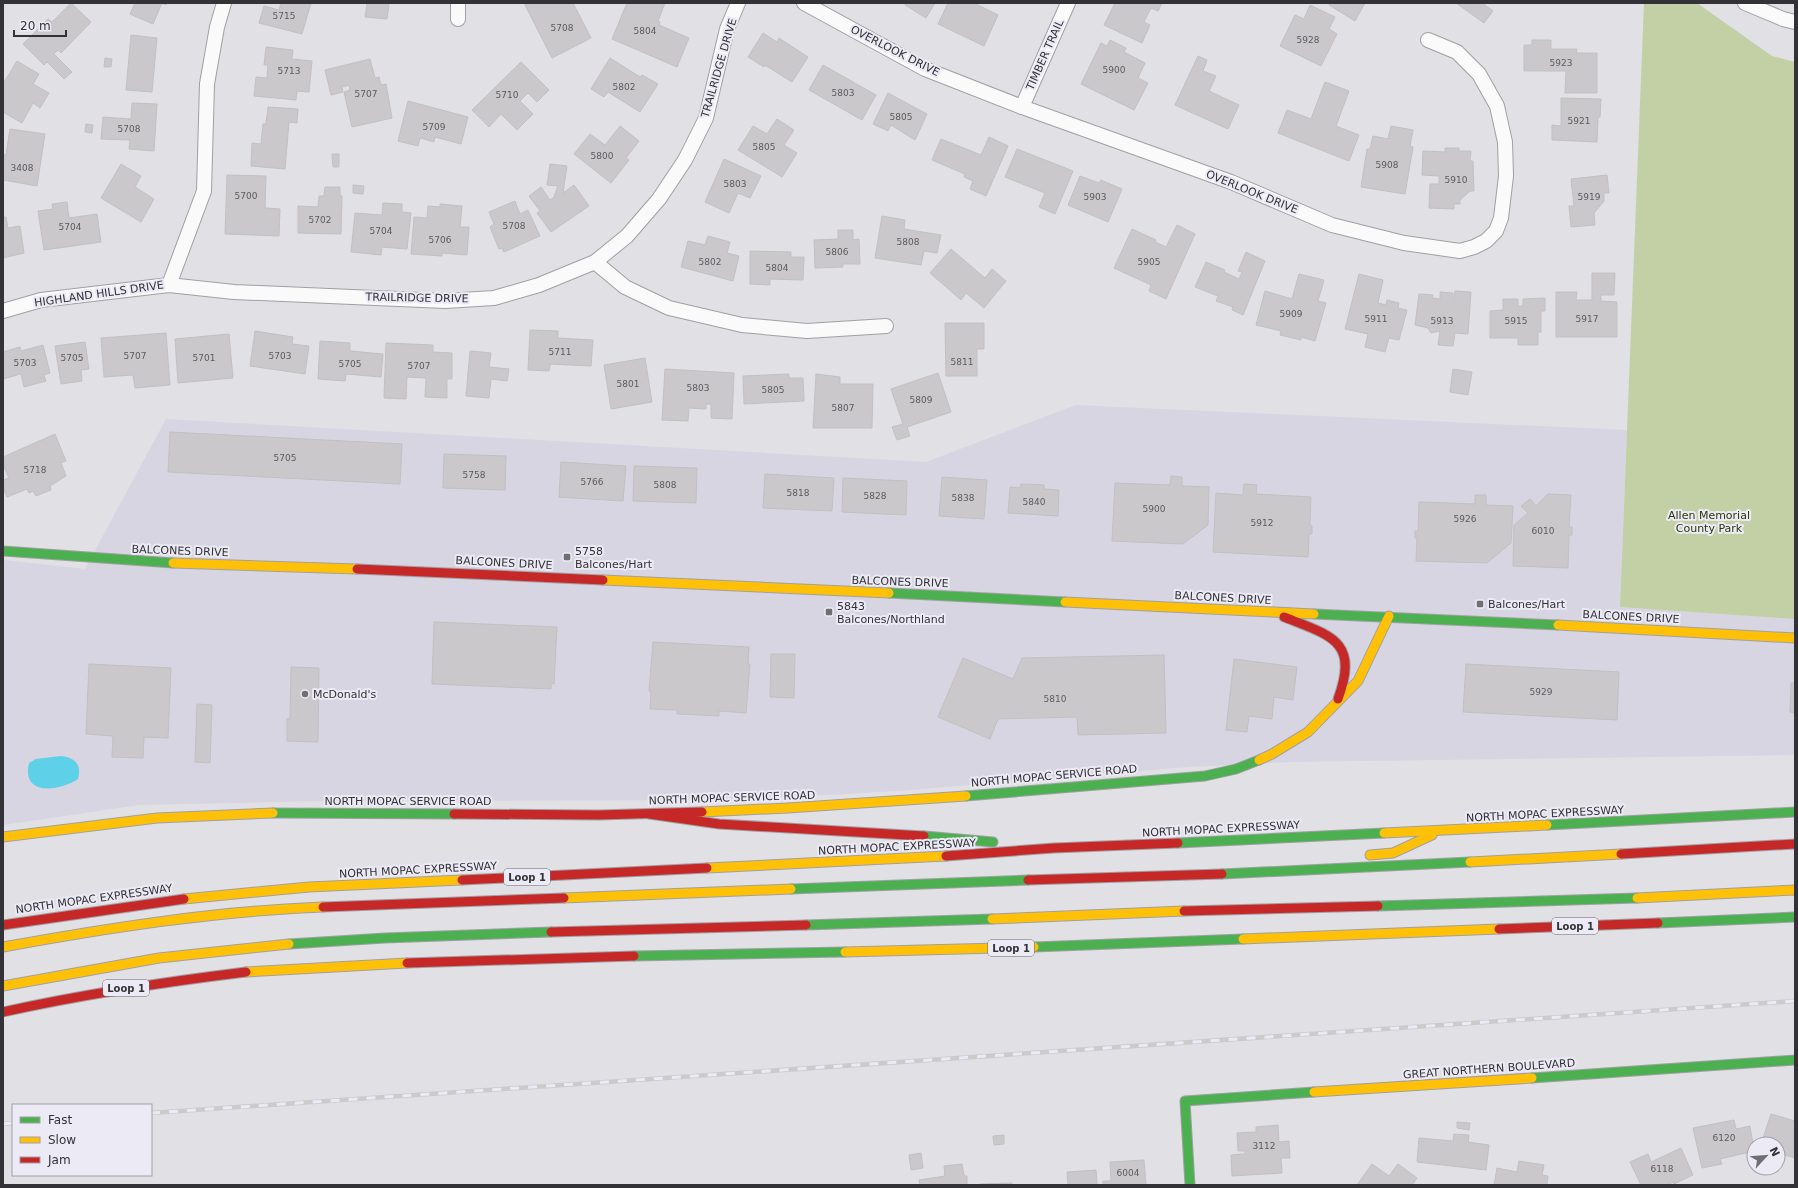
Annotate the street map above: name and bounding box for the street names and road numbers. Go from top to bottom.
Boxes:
street label: TRAILRIDGE DRIVE [698,17,739,120]
street label: TIMBER TRAIL [1023,17,1067,93]
street label: OVERLOOK DRIVE [848,23,942,79]
street label: OVERLOOK DRIVE [1204,168,1300,216]
street label: HIGHLAND HILLS DRIVE [33,278,165,310]
street label: TRAILRIDGE DRIVE [364,291,469,305]
street label: BALCONES DRIVE [131,543,229,559]
street label: BALCONES DRIVE [455,554,553,572]
street label: BALCONES DRIVE [851,574,949,590]
street label: BALCONES DRIVE [1174,589,1272,607]
street label: BALCONES DRIVE [1582,608,1680,626]
street label: NORTH MOPAC SERVICE ROAD [970,762,1138,790]
street label: NORTH MOPAC SERVICE ROAD [648,789,816,807]
street label: NORTH MOPAC SERVICE ROAD [325,795,491,808]
street label: NORTH MOPAC EXPRESSWAY [1466,803,1625,825]
street label: NORTH MOPAC EXPRESSWAY [1142,818,1301,840]
street label: NORTH MOPAC EXPRESSWAY [818,836,977,858]
street label: NORTH MOPAC EXPRESSWAY [339,859,498,881]
road number: Loop 1 [504,869,550,885]
street label: NORTH MOPAC EXPRESSWAY [15,882,173,916]
road number: Loop 1 [1552,918,1598,934]
road number: Loop 1 [988,940,1034,956]
road number: Loop 1 [103,980,149,996]
street label: GREAT NORTHERN BOULEVARD [1402,1056,1576,1082]

